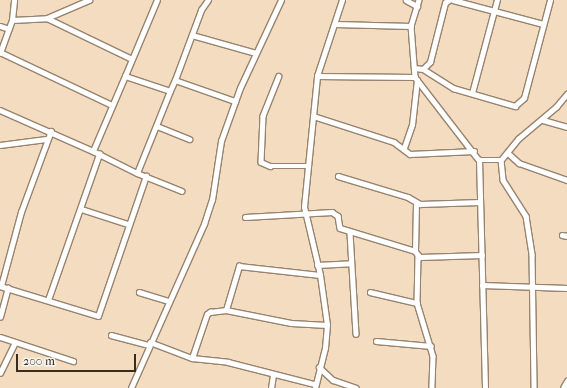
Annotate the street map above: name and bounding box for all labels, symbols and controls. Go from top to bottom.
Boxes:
scale bar [18,346,138,372]
text: 200 m [23,354,55,368]

